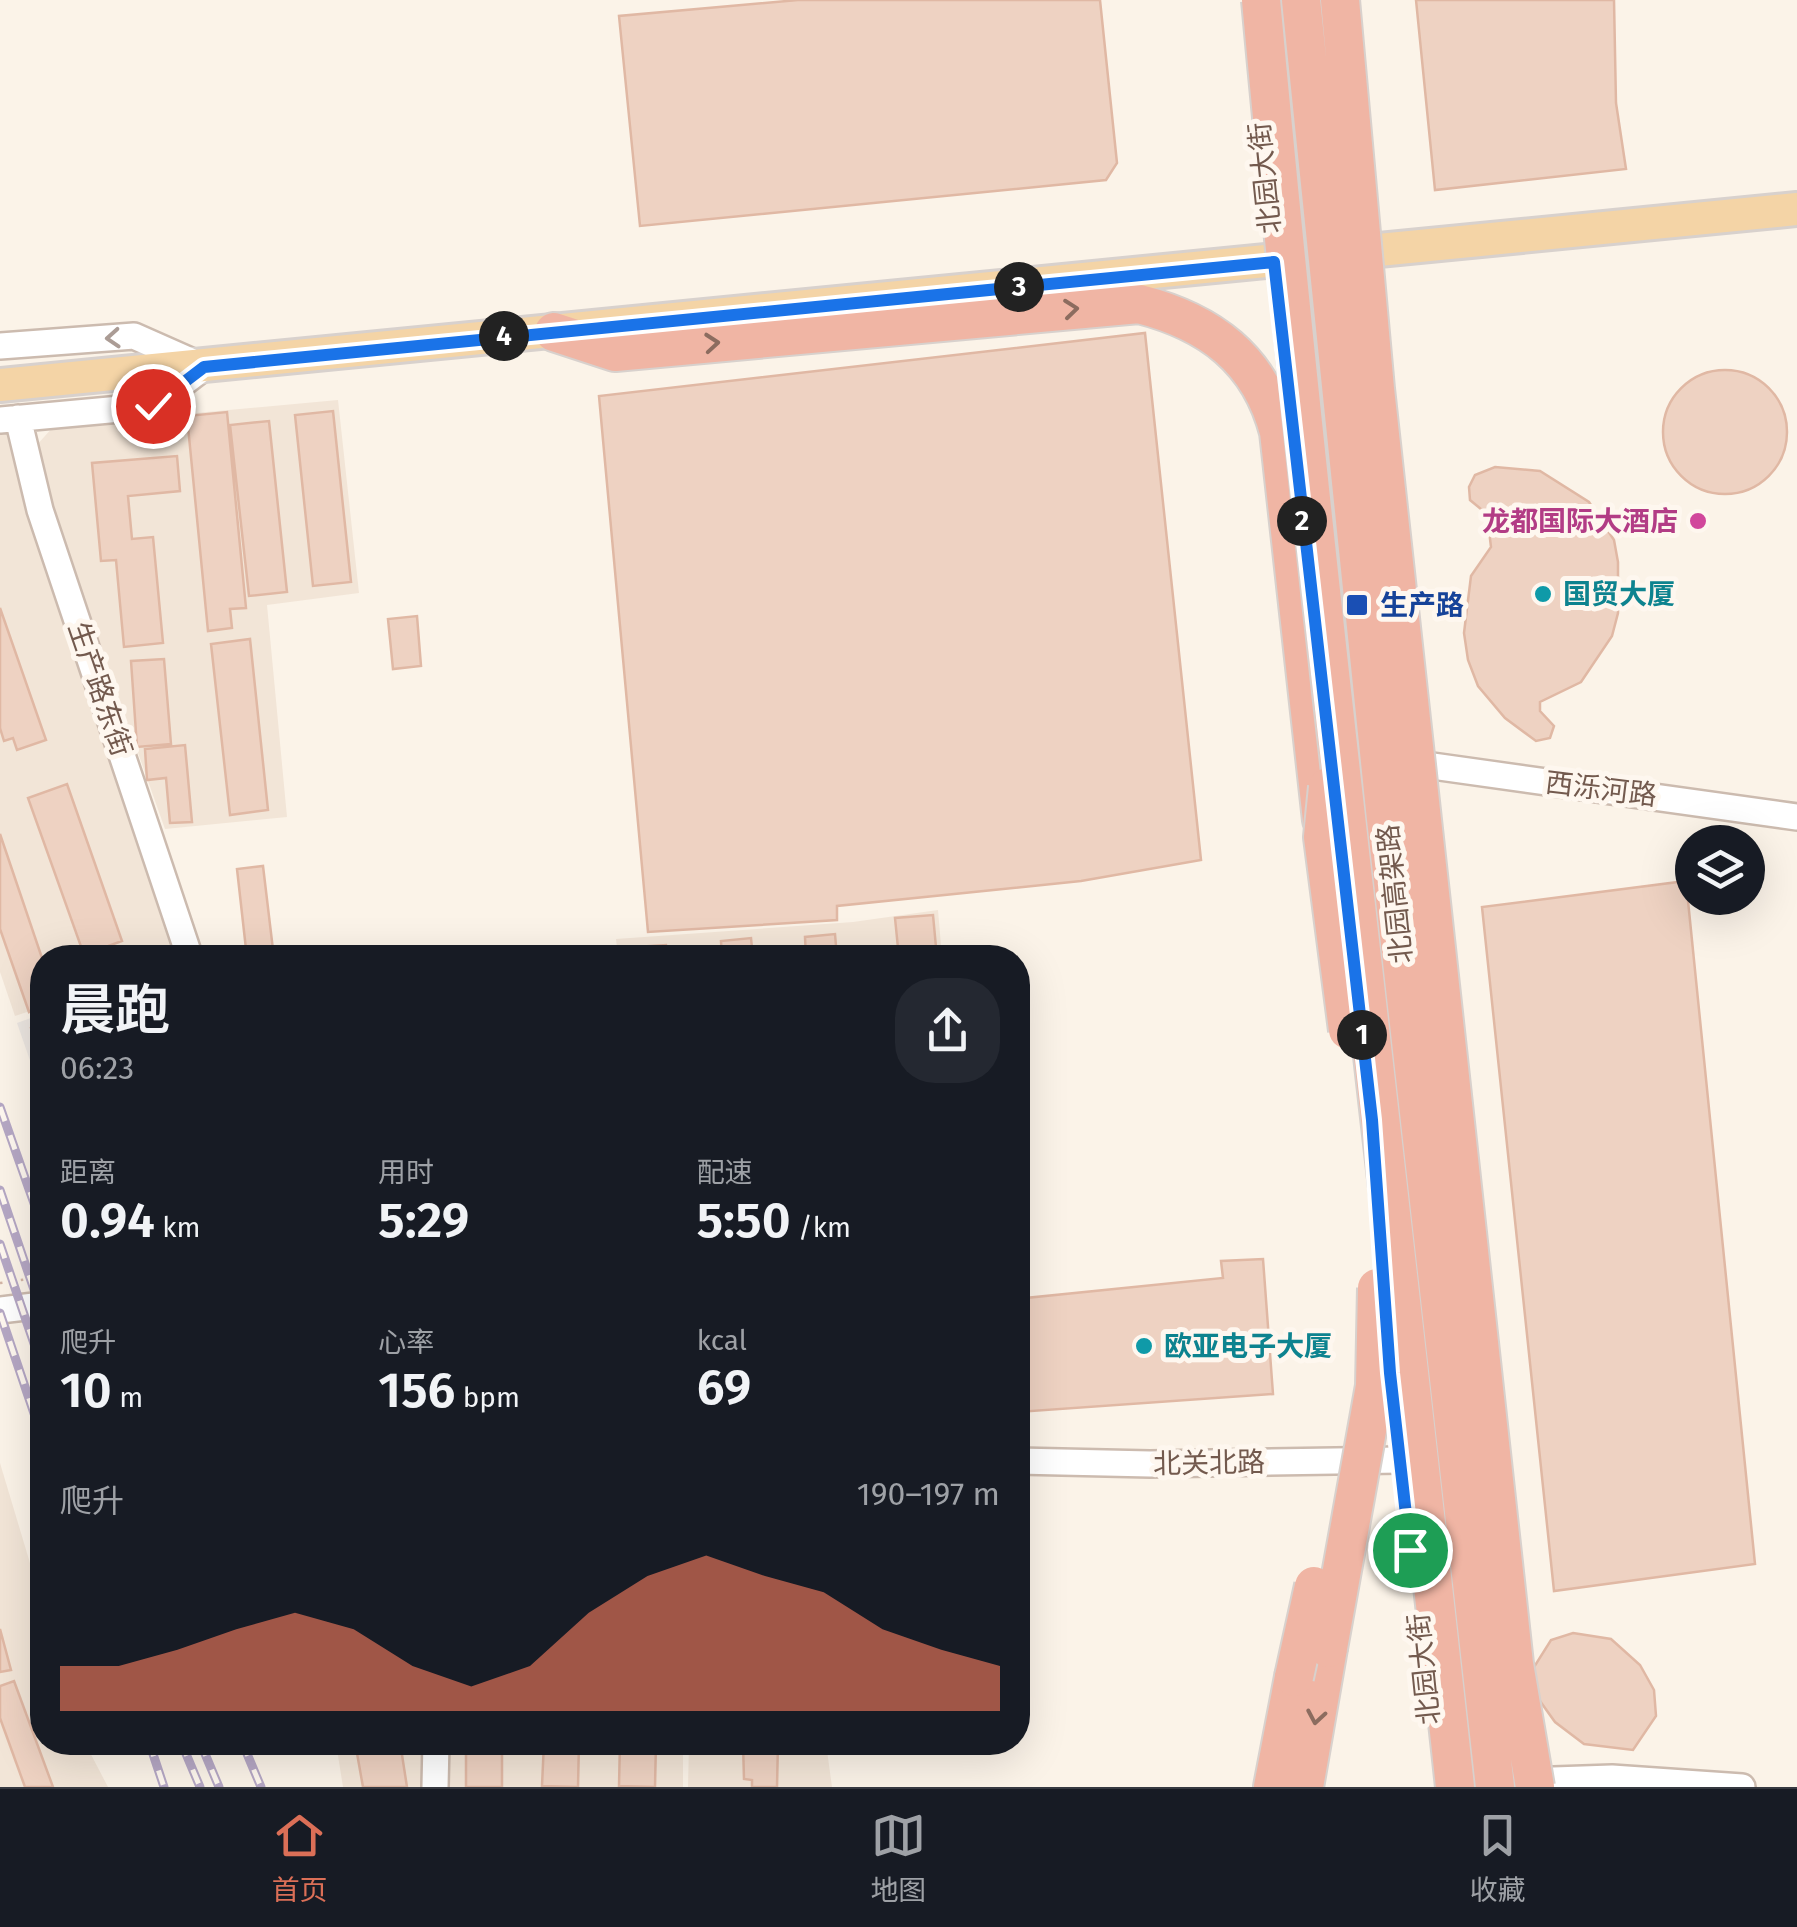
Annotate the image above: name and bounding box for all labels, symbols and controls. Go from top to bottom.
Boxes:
street label: 北园大街 [1243,121,1287,235]
pin: 3 [994,262,1044,312]
text: 3 [1012,270,1026,303]
one-way arrow [1063,298,1079,320]
pin: 4 [479,311,529,361]
text: 4 [496,319,512,352]
one-way arrow [104,326,120,348]
one-way arrow [705,333,721,354]
pin [111,364,196,449]
icon: check [126,379,181,434]
pin: 2 [1277,496,1327,546]
text: 2 [1295,504,1309,537]
place label: 龙都国际大酒店 [1482,505,1678,538]
marker: 龙都国际大酒店 [1687,510,1709,532]
place label: 国贸大厦 [1563,578,1675,611]
marker: 国贸大厦 [1532,583,1554,605]
place label: 生产路 [1380,589,1464,622]
marker: 生产路 [1344,592,1370,618]
street label: 生产路东街 [62,617,138,761]
street label: 西泺河路 [1543,766,1659,812]
street label: 北园高架路 [1371,823,1419,965]
map controls [1675,825,1765,915]
button: layers [1675,825,1765,915]
text: 晨跑 [60,978,170,1044]
button: share [895,978,1000,1083]
pin: 1 [1337,1010,1387,1060]
text: 1 [1356,1018,1369,1051]
text: 06:23 [60,1049,134,1087]
text: 距离 [60,1156,116,1189]
text: 用时 [378,1156,434,1189]
text: 配速 [697,1156,753,1189]
text: 0.94 [60,1190,155,1250]
text: 5:29 [378,1190,469,1250]
text: 5:50 [697,1190,791,1250]
text: km [155,1211,201,1244]
text: /km [791,1211,851,1244]
text: kcal [697,1324,747,1357]
text: 爬升 [60,1326,116,1359]
text: 心率 [378,1326,434,1359]
place label: 欧亚电子大厦 [1164,1330,1332,1363]
marker: 欧亚电子大厦 [1133,1335,1155,1357]
text: 69 [697,1357,751,1417]
text: 10 [60,1360,112,1420]
text: 156 [378,1360,455,1420]
text: m [112,1381,143,1414]
text: bpm [455,1381,520,1414]
street label: 北关北路 [1153,1446,1265,1480]
text: 190–197 m [857,1475,1000,1513]
text: 爬升 [60,1482,124,1520]
pin [1368,1508,1453,1593]
icon: arrive [1383,1523,1438,1578]
street label: 北园大街 [1402,1612,1446,1726]
one-way arrow [1306,1709,1327,1726]
tab: 首页 [271,1808,328,1908]
tab: 地图 [870,1808,927,1908]
tab: 收藏 [1469,1808,1526,1908]

